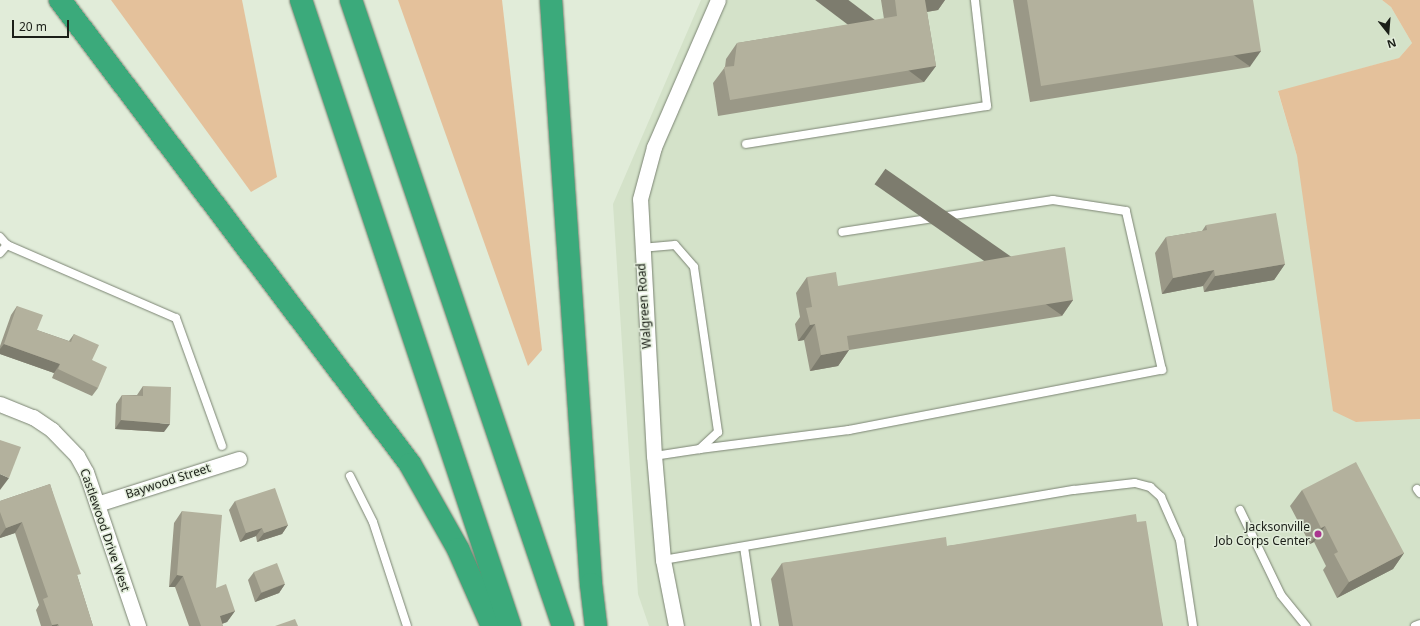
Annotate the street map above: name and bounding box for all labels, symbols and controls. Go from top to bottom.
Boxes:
scale bar [14,12,71,38]
north arrow [1368,12,1408,52]
text: 20 m [19,18,47,35]
text: N [1385,35,1398,52]
street label: Walgreen Road [634,263,654,349]
street label: Baywood Street [124,460,212,502]
street label: Castlewood Drive West [77,467,133,593]
place label: Jacksonville Job Corps Center [1215,520,1310,548]
marker: Jacksonville Job Corps Center [1313,529,1323,539]

